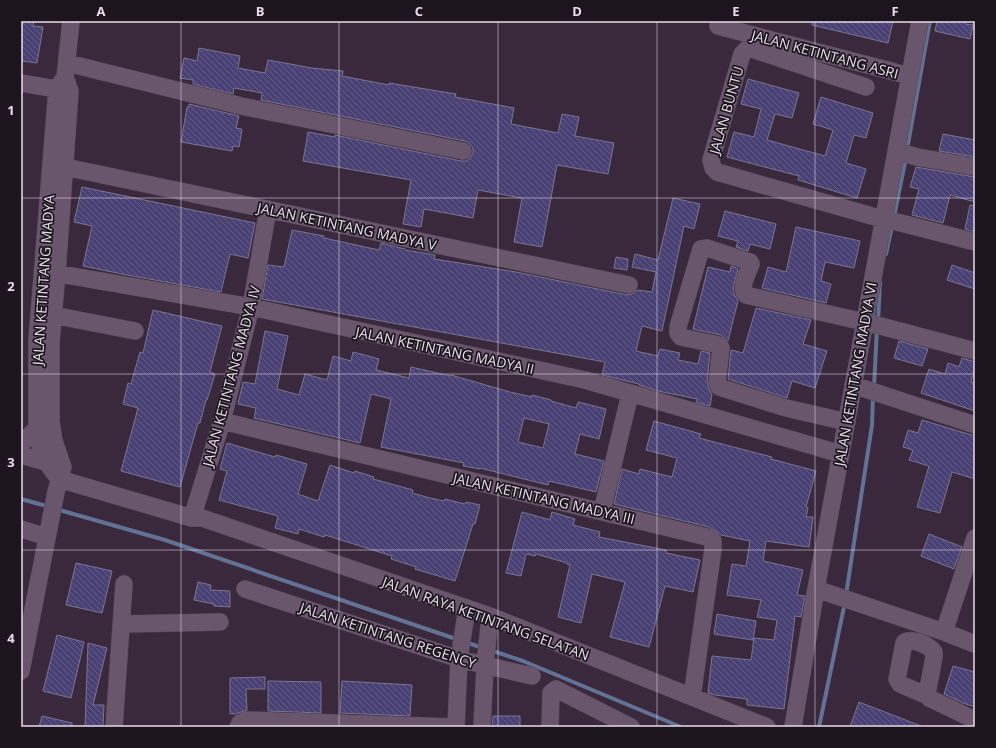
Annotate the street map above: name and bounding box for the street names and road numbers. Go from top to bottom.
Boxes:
street label: JALAN KETINTANG ASRI [747,25,901,83]
street label: JALAN BUNTU [704,64,748,158]
street label: JALAN KETINTANG MADYA [27,194,58,368]
street label: JALAN KETINTANG MADYA V [254,197,439,254]
street label: JALAN KETINTANG MADYA VI [829,280,881,469]
street label: JALAN KETINTANG MADYA IV [197,283,264,470]
street label: JALAN KETINTANG MADYA II [352,321,536,378]
street label: JALAN KETINTANG MADYA III [449,467,637,528]
street label: JALAN RAYA KETINTANG SELATAN [378,571,592,664]
street label: JALAN KETINTANG REGENCY [296,597,479,673]

